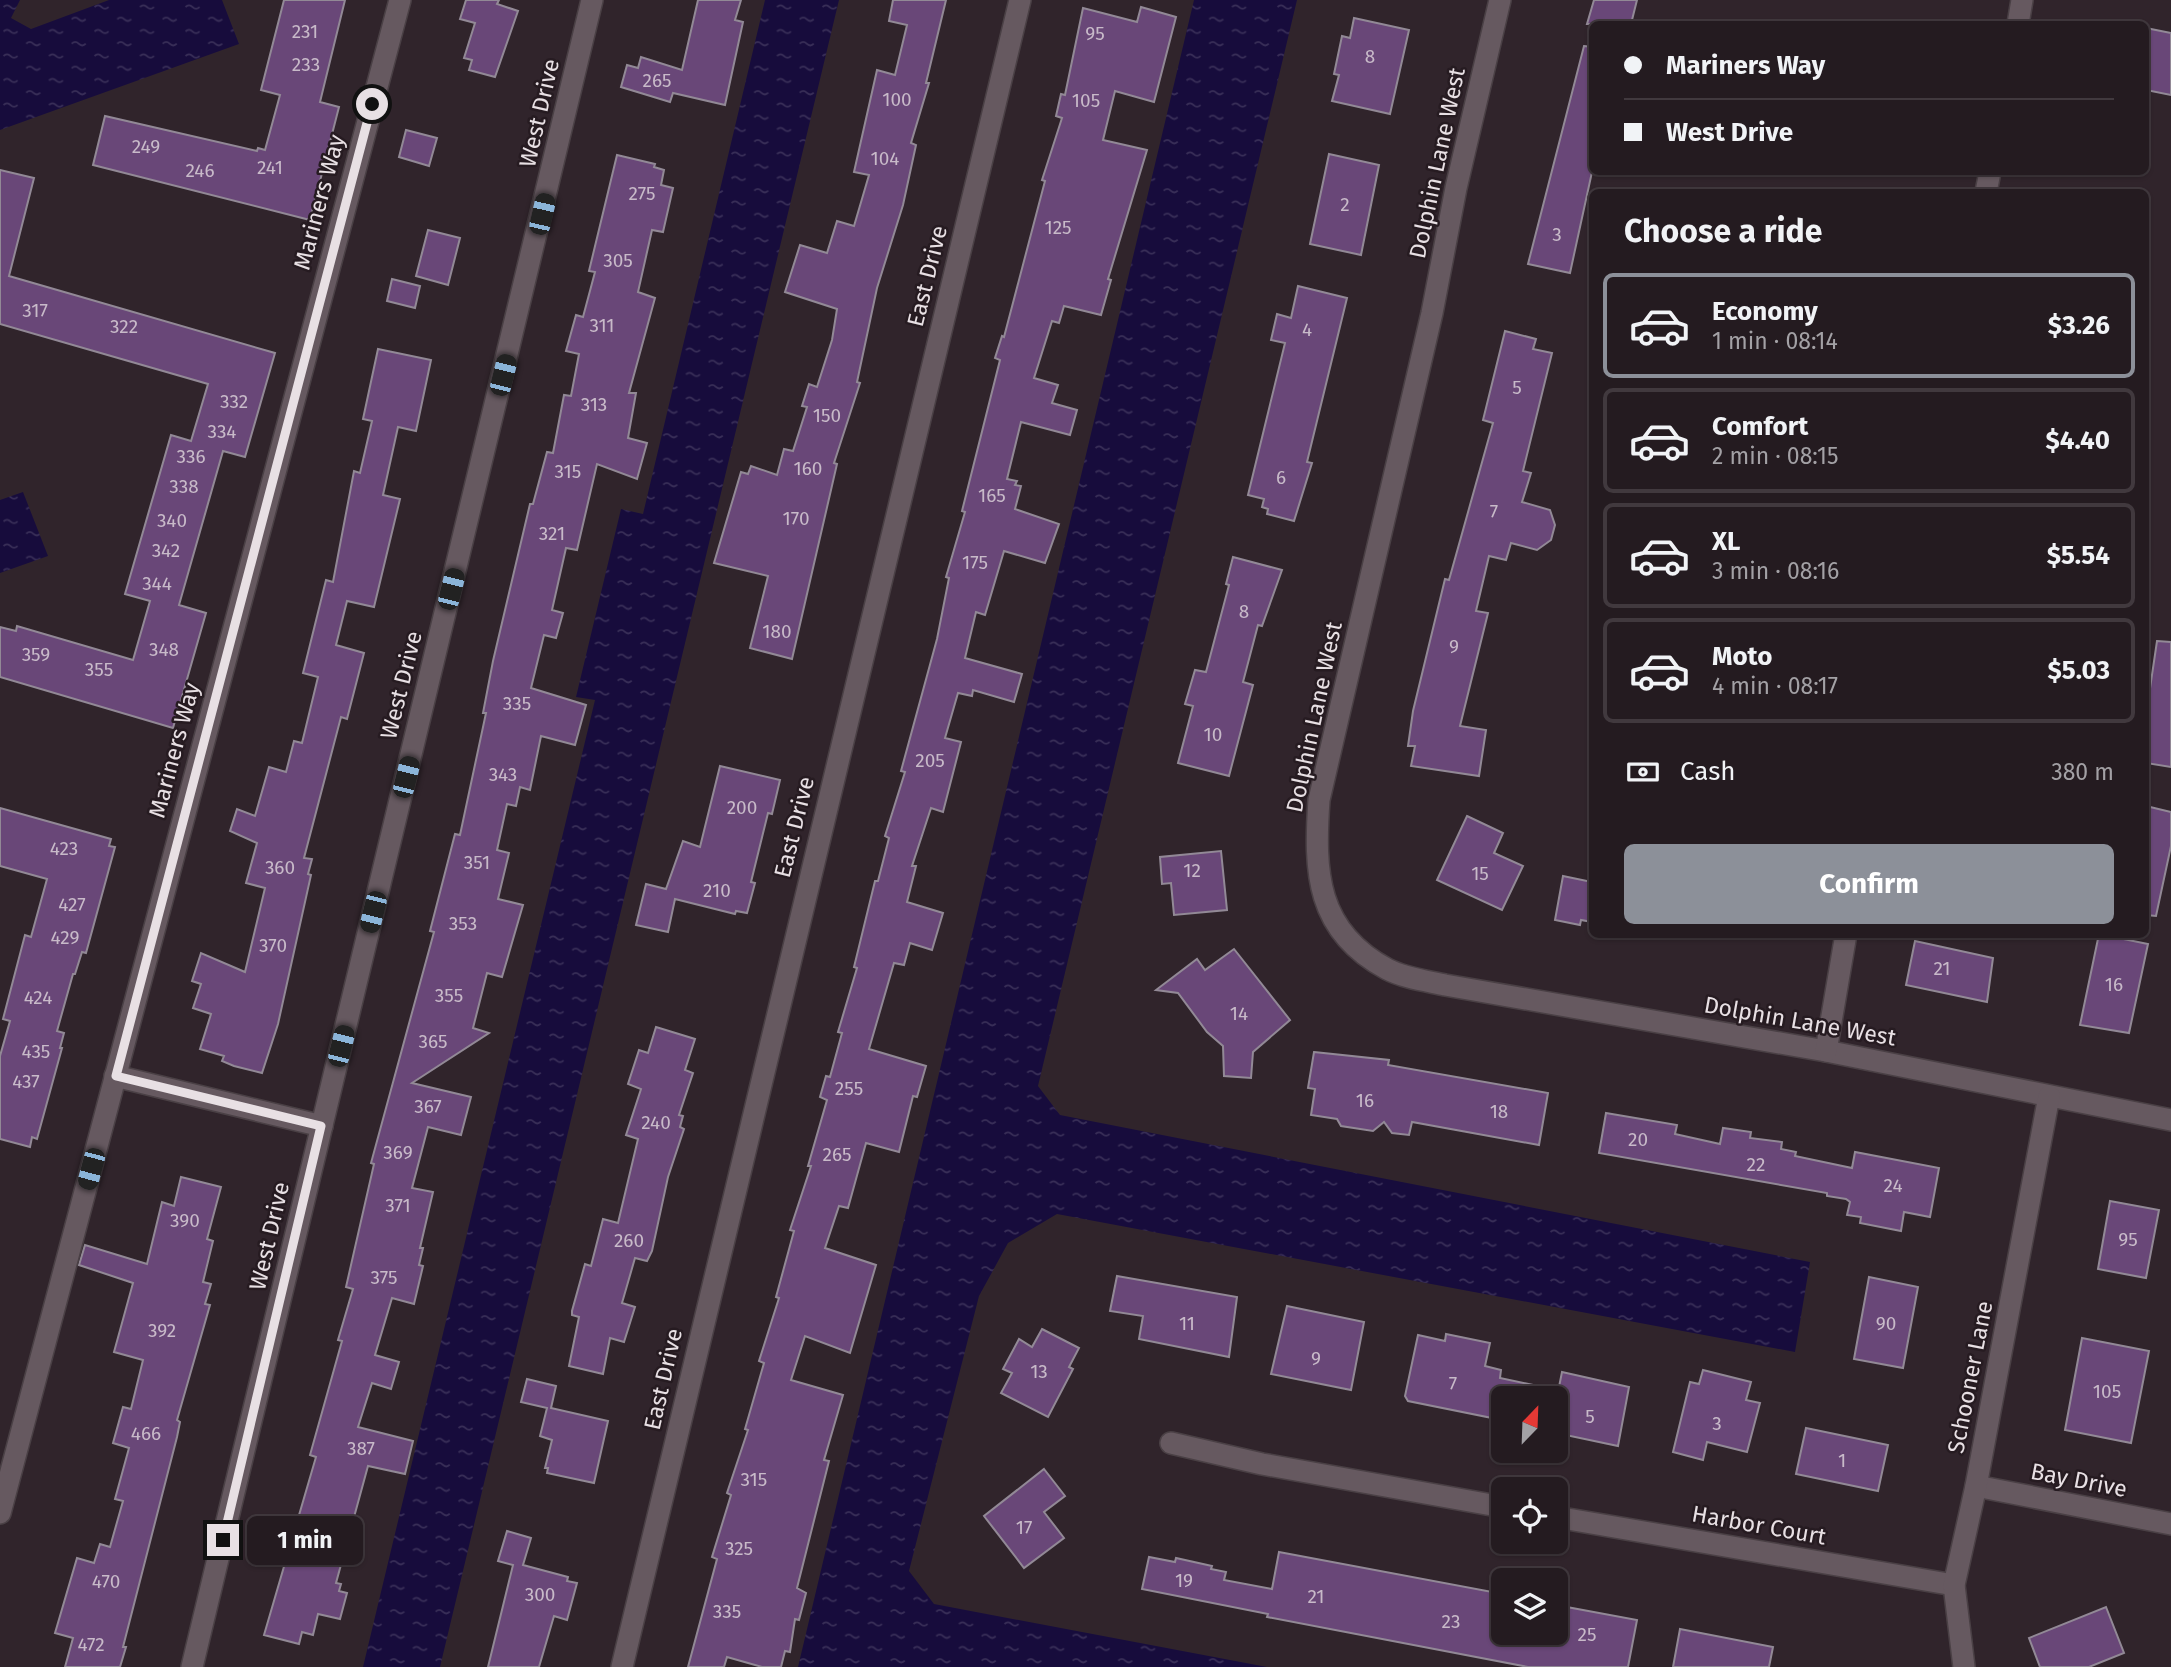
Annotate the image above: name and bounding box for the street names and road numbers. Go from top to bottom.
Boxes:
street label: West Drive [513,56,565,170]
street label: Dolphin Lane West [1403,64,1471,261]
street label: Mariners Way [287,131,351,273]
street label: East Drive [901,222,953,330]
street label: Dolphin Lane West [1280,618,1348,815]
street label: West Drive [374,628,428,742]
street label: Mariners Way [142,679,206,821]
street label: East Drive [768,773,820,881]
street label: Dolphin Lane West [1702,990,1899,1052]
street label: West Drive [243,1179,295,1293]
street label: Schooner Lane [1942,1298,1998,1456]
street label: East Drive [638,1325,688,1433]
street label: Bay Drive [2028,1457,2130,1503]
street label: Harbor Court [1690,1499,1829,1551]

